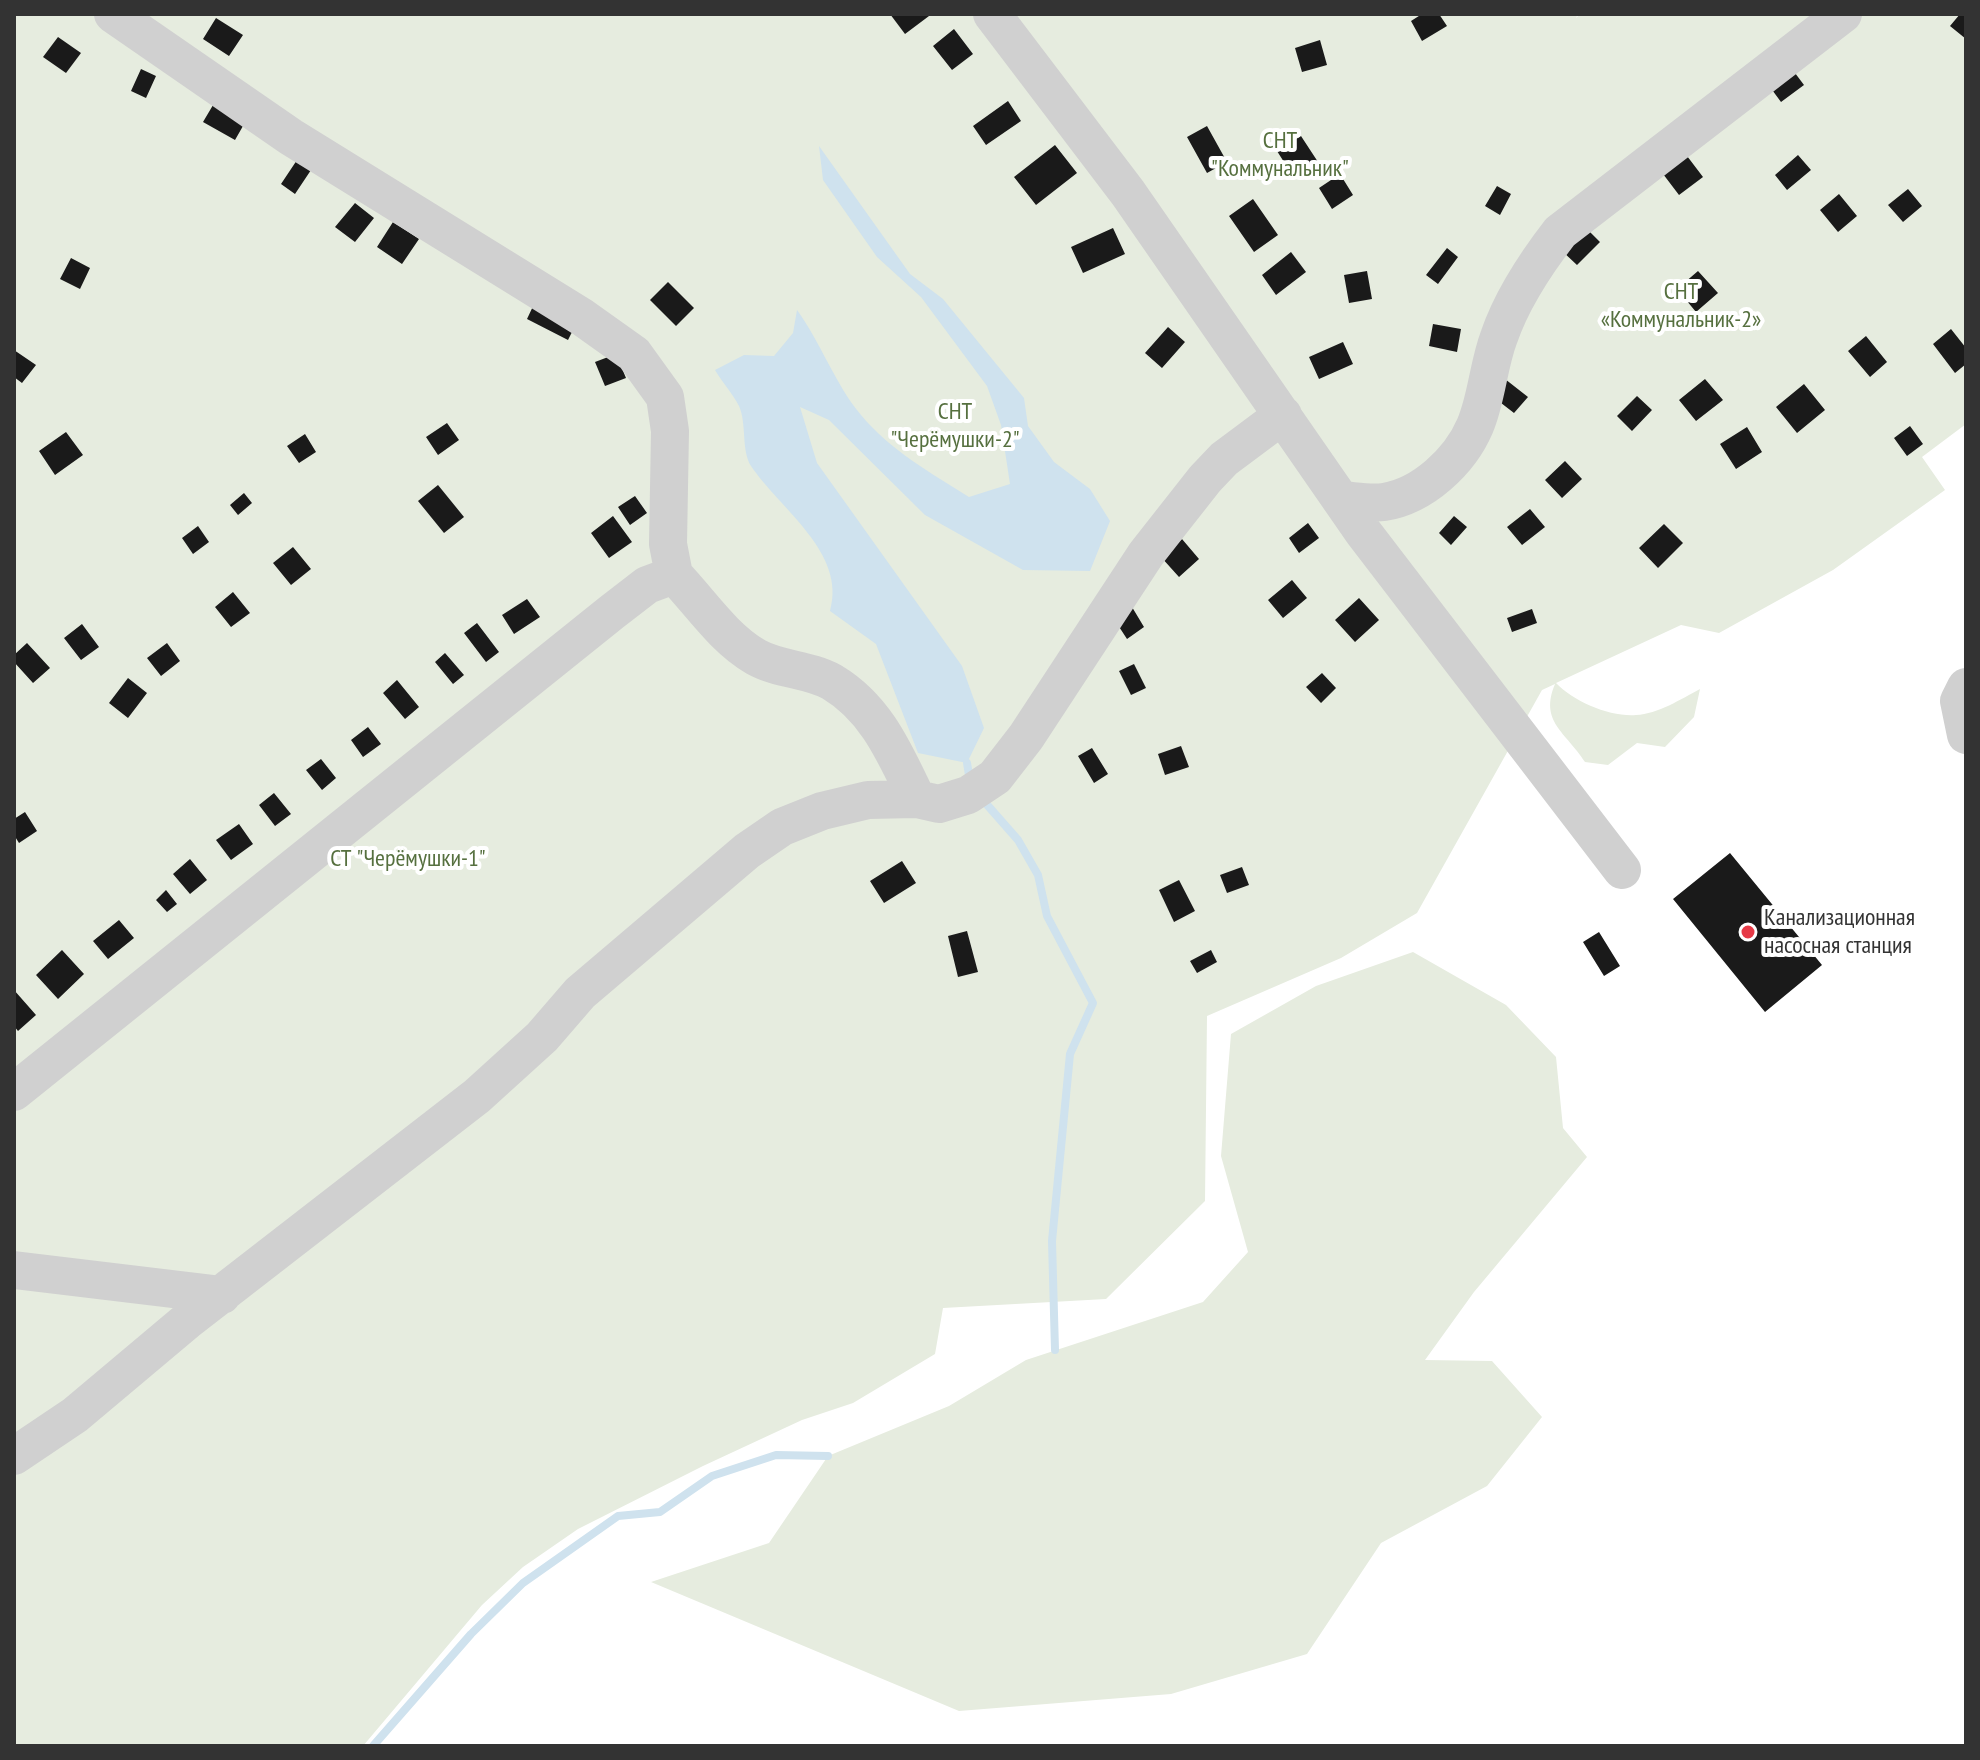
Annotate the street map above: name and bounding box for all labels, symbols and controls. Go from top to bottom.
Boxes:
park label: СНТ "Коммунальник" [1211,127,1349,183]
park label: СНТ «Коммунальник-2» [1601,278,1761,334]
park label: СНТ "Черёмушки-2" [890,398,1020,454]
park label: СТ "Черёмушки-1" [330,845,486,873]
place label: Канализационная насосная станция [1764,904,1915,960]
marker: Канализационная насосная станция [1739,923,1757,941]

